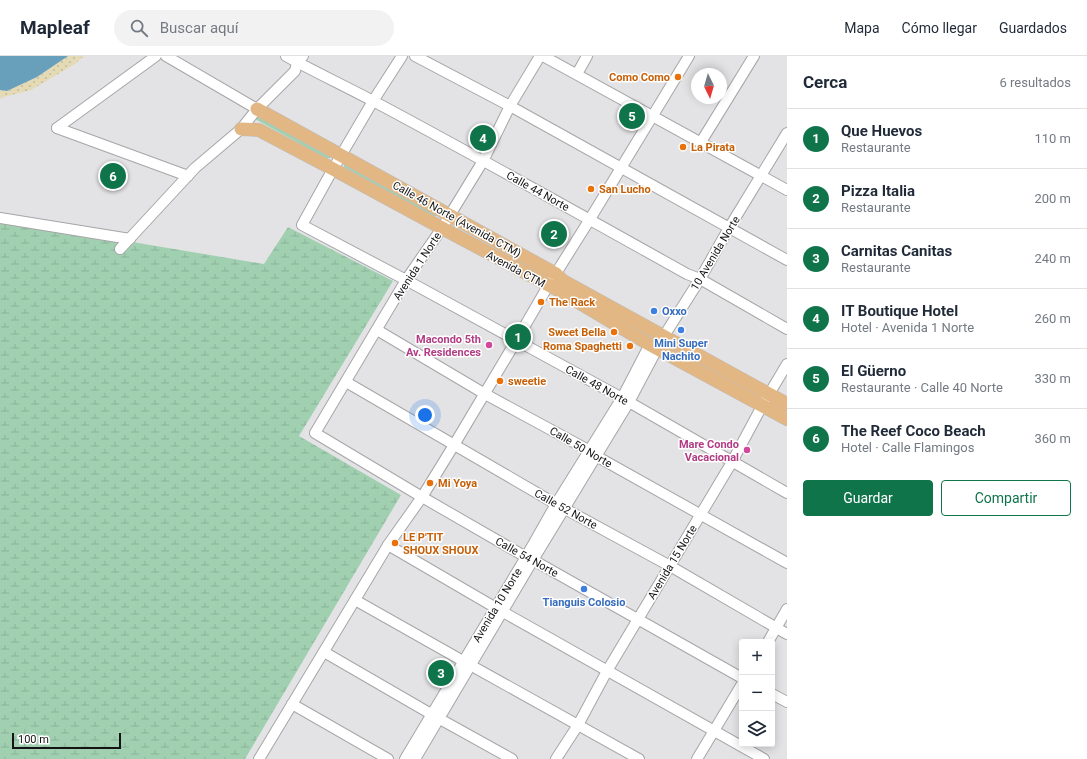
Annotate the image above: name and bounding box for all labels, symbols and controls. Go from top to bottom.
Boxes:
search box [114,10,394,46]
text: Mapleaf [20,16,90,39]
icon: search [128,17,150,39]
text: Buscar aquí [160,19,239,37]
text: Mapa [844,20,880,36]
text: Cómo llegar [902,20,977,36]
text: Guardados [999,20,1067,36]
north arrow [691,68,727,104]
place label: Como Como [609,71,670,84]
marker: Como Como [673,72,683,82]
text: Cerca [803,72,847,92]
text: 6 resultados [999,75,1071,90]
pin: 5 [619,101,645,131]
text: Que Huevos [841,122,922,140]
pin: 4 [470,123,496,153]
text: 1 [812,131,820,146]
text: 110 m [1034,131,1071,146]
text: Restaurante [841,140,911,155]
place label: La Pirata [691,141,735,154]
marker: La Pirata [678,142,688,152]
pin: 6 [100,161,126,191]
street label: Calle 44 Norte [504,169,572,214]
street label: Calle 46 Norte (Avenida CTM) [390,179,523,260]
text: Pizza Italia [841,182,915,200]
place label: San Lucho [599,183,651,196]
marker: San Lucho [586,184,596,194]
text: 2 [812,191,820,206]
text: 200 m [1034,191,1071,206]
text: Restaurante [841,200,911,215]
street label: 10 Avenida Norte [688,214,743,293]
pin: 2 [541,219,567,249]
street label: Avenida 1 Norte [391,230,444,303]
text: Carnitas Canitas [841,242,952,260]
street label: Avenida CTM [484,248,547,290]
text: 3 [812,251,820,266]
text: 240 m [1034,251,1071,266]
text: Restaurante [841,260,911,275]
place label: The Rack [549,296,595,309]
marker: The Rack [536,297,546,307]
text: IT Boutique Hotel [841,302,958,320]
place label: Oxxo [662,305,687,318]
marker: Oxxo [649,306,659,316]
text: 4 [812,311,820,326]
text: 260 m [1034,311,1071,326]
text: Hotel · Avenida 1 Norte [841,320,974,335]
pin: 1 [505,322,531,352]
marker: Mini Super Nachito [676,325,686,335]
place label: Sweet Bella [548,326,606,339]
marker: Sweet Bella [609,327,619,337]
place label: Macondo 5th Av. Residences [406,333,481,359]
place label: Mini Super Nachito [654,337,708,363]
marker: Macondo 5th Av. Residences [484,340,494,350]
place label: Roma Spaghetti [543,340,622,353]
marker: Roma Spaghetti [625,341,635,351]
text: El Güerno [841,362,906,380]
street label: Calle 48 Norte [563,363,631,408]
text: 5 [812,371,820,386]
text: 330 m [1034,371,1071,386]
place label: sweetie [508,375,546,388]
marker: sweetie [495,376,505,386]
text: Restaurante · Calle 40 Norte [841,380,1003,395]
your location [415,405,435,425]
text: The Reef Coco Beach [841,422,986,440]
street label: Calle 50 Norte [547,424,614,471]
text: 6 [812,431,820,446]
text: 360 m [1034,431,1071,446]
place label: Mare Condo Vacacional [679,438,739,464]
text: Hotel · Calle Flamingos [841,440,974,455]
marker: Mare Condo Vacacional [742,445,752,455]
place label: Mi Yoya [438,477,477,490]
marker: Mi Yoya [425,478,435,488]
button: Guardar [803,480,933,516]
button: Compartir [941,480,1071,516]
street label: Calle 52 Norte [532,487,600,532]
street label: Avenida 15 Norte [645,523,700,602]
place label: LE P'TIT SHOUX SHOUX [403,531,478,557]
street label: Calle 54 Norte [493,535,561,580]
marker: LE P'TIT SHOUX SHOUX [390,538,400,548]
street label: Avenida 10 Norte [470,566,525,645]
marker: Tianguis Colosio [579,584,589,594]
place label: Tianguis Colosio [543,596,625,609]
map controls [739,639,775,747]
button: + [739,639,775,675]
pin: 3 [428,658,454,688]
button: − [739,675,775,711]
button: layers [739,711,775,747]
scale bar [12,731,121,750]
text: 100 m [18,733,49,746]

